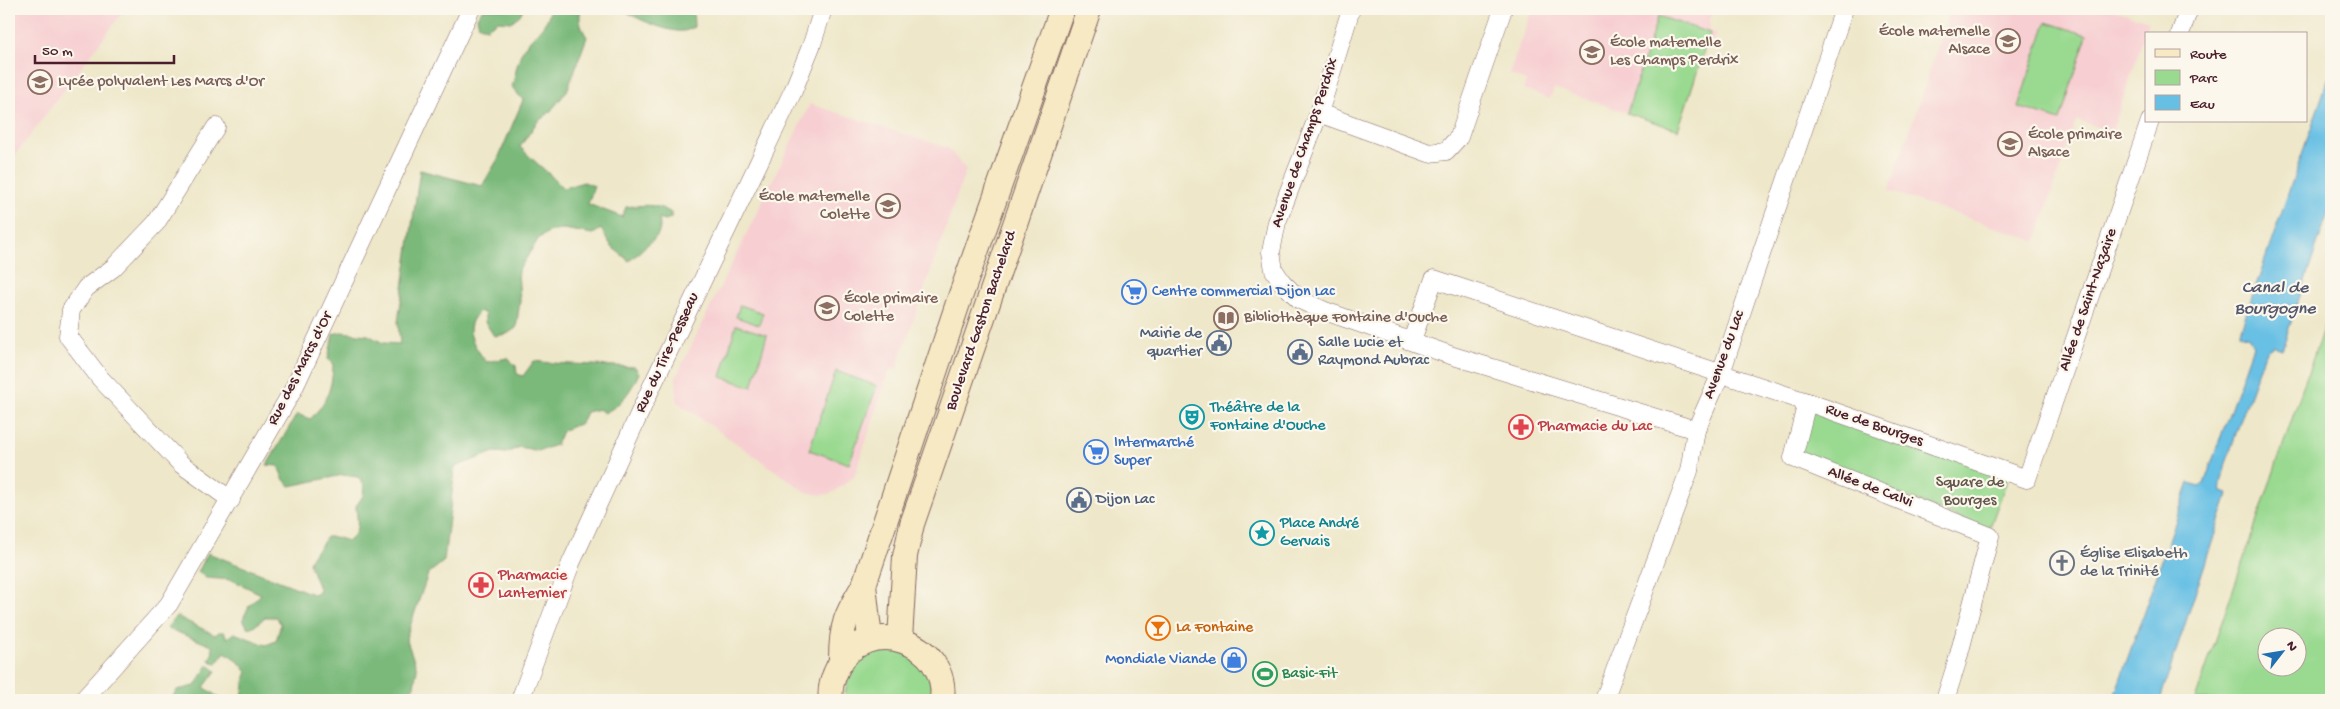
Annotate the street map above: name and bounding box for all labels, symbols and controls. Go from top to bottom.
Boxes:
place label: École maternelle Alsace [1879,23,1991,60]
school or university icon: École maternelle Alsace [1995,28,2021,54]
scale bar [35,32,174,64]
legend [2145,32,2308,122]
place label: École maternelle Les Champs Perdrix [1610,34,1739,71]
school or university icon: École maternelle Les Champs Perdrix [1579,39,1605,65]
text: 50 m [42,43,73,61]
text: Route [2190,46,2227,64]
street label: Avenue de Champs Perdrix [1268,55,1344,230]
school or university icon: Lycée polyvalent Les Marcs d'Or [27,69,53,95]
text: Parc [2189,70,2218,88]
place label: Lycée polyvalent Les Marcs d'Or [58,73,265,92]
text: Eau [2190,96,2215,114]
place label: École primaire Alsace [2028,126,2123,163]
school or university icon: École primaire Alsace [1997,131,2023,157]
place label: École maternelle Colette [759,188,871,225]
school or university icon: École maternelle Colette [875,193,901,219]
street label: Allée de Saint-Nazaire [2056,225,2123,374]
street label: Boulevard Gaston Bachelard [942,227,1022,414]
water label: Canal de Bourgogne [2234,278,2316,320]
supermarket icon: Centre commercial Dijon Lac [1121,279,1147,305]
place label: Centre commercial Dijon Lac [1152,283,1335,302]
street label: Rue du Tire-Pesseau [632,289,704,416]
place label: École primaire Colette [844,290,939,327]
school or university icon: École primaire Colette [814,295,840,321]
library icon: Bibliothèque Fontaine d'Ouche [1213,305,1239,331]
street label: Rue des Marcs d'Or [264,308,338,429]
street label: Avenue du Lac [1700,308,1750,402]
place label: Bibliothèque Fontaine d'Ouche [1243,309,1448,328]
place label: Mairie de quartier [1140,325,1203,362]
public building icon: Mairie de quartier [1206,330,1232,356]
place label: Salle Lucie et Raymond Aubrac [1318,334,1430,371]
public building icon: Salle Lucie et Raymond Aubrac [1287,339,1313,365]
place label: Théâtre de la Fontaine d'Ouche [1209,399,1326,436]
street label: Rue de Bourges [1823,400,1926,452]
theatre icon: Théâtre de la Fontaine d'Ouche [1179,404,1205,430]
pharmacy icon: Pharmacie du Lac [1508,414,1534,440]
place label: Pharmacie du Lac [1537,418,1653,437]
place label: Intermarché Super [1114,434,1195,471]
supermarket icon: Intermarché Super [1083,439,1109,465]
street label: Allée de Calvi [1825,463,1915,513]
park label: Square de Bourges [1936,474,2005,511]
public building icon: Dijon Lac [1066,487,1092,513]
place label: Dijon Lac [1095,491,1155,510]
place label: Place André Gervais [1279,515,1360,552]
place icon: Place André Gervais [1249,520,1275,546]
place label: Église Elisabeth de la Trinité [2080,545,2188,582]
church icon: Église Elisabeth de la Trinité [2049,550,2075,576]
place label: Pharmacie Lanternier [497,567,568,604]
pharmacy icon: Pharmacie Lanternier [468,572,494,598]
bar icon: La Fontaine [1145,615,1171,641]
place label: La Fontaine [1176,619,1254,638]
north arrow [2258,626,2308,676]
text: N [2281,638,2301,655]
shop icon: Mondiale Viande [1221,647,1247,673]
place label: Mondiale Viande [1105,651,1217,670]
sports icon: Basic-Fit [1252,661,1278,687]
place label: Basic-Fit [1281,665,1339,684]

